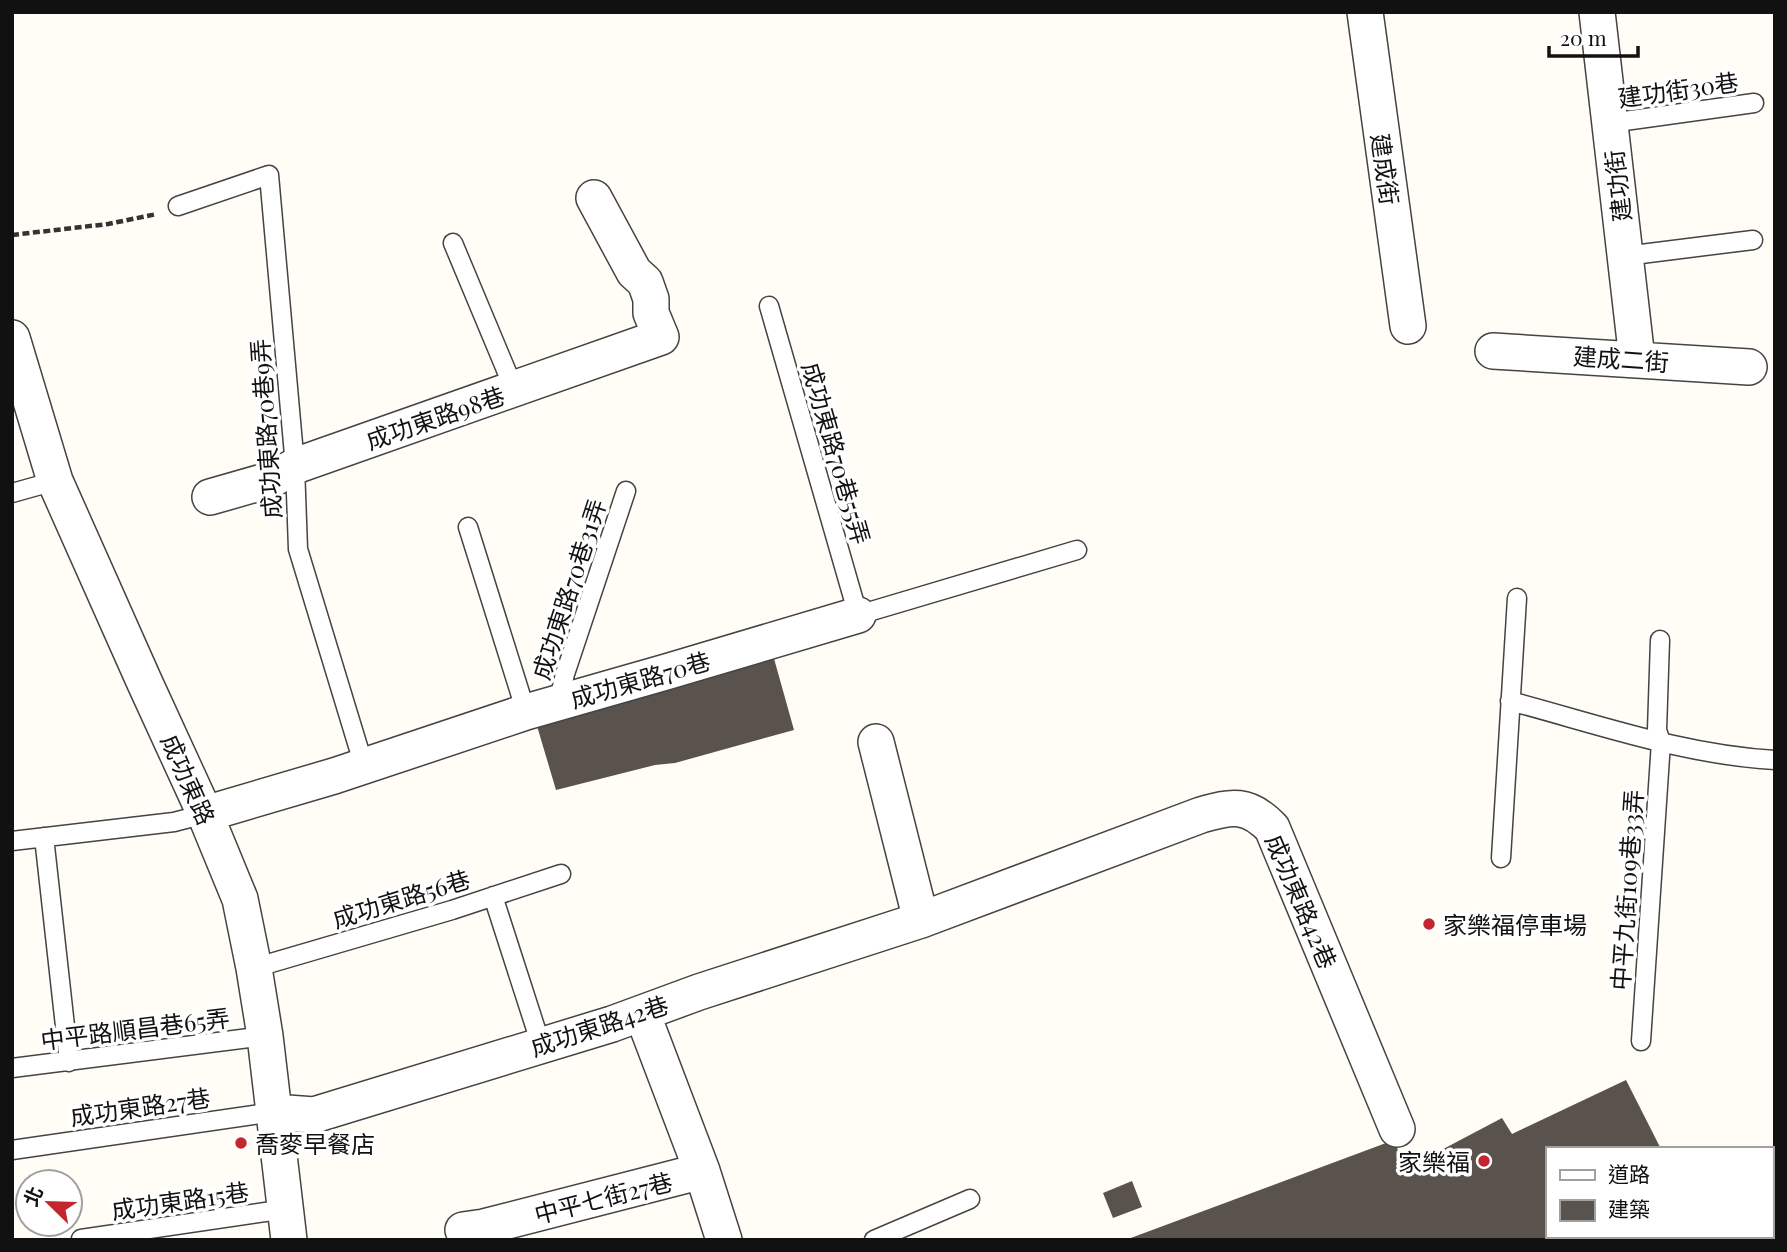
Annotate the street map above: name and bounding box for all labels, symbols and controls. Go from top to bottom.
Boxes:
scale bar [1549,14,1638,58]
text: 20 m [1560,23,1607,51]
street label: 建功街30巷 [1616,65,1740,113]
street label: 建成街 [1365,131,1407,207]
street label: 建功街 [1597,148,1637,224]
street label: 成功東路70巷9弄 [243,338,287,520]
street label: 建成二街 [1572,339,1670,377]
street label: 成功東路70巷55弄 [796,358,878,548]
street label: 成功東路98巷 [361,378,509,456]
street label: 成功東路70巷31弄 [524,495,612,683]
street label: 成功東路70巷 [566,644,714,714]
street label: 成功東路 [155,729,223,829]
street label: 中平九街109巷33弄 [1603,789,1649,991]
street label: 成功東路42巷 [1259,829,1345,973]
street label: 成功東路56巷 [328,862,474,934]
place label: 家樂福停車場 [1443,908,1587,940]
marker: 家樂福停車場 [1421,916,1437,932]
street label: 成功東路42巷 [526,988,672,1062]
street label: 中平路順昌巷65弄 [39,1001,231,1055]
street label: 成功東路27巷 [68,1080,212,1132]
place label: 喬麥早餐店 [255,1127,375,1159]
marker: 喬麥早餐店 [233,1135,249,1151]
place label: 家樂福 [1398,1145,1470,1177]
legend [1546,1147,1773,1238]
marker: 家樂福 [1476,1153,1492,1169]
text: 道路 [1608,1159,1650,1187]
street label: 中平七街27巷 [531,1164,675,1230]
north arrow [14,1168,84,1238]
street label: 成功東路15巷 [109,1175,251,1225]
text: 北 [17,1182,48,1210]
text: 建築 [1608,1194,1650,1222]

